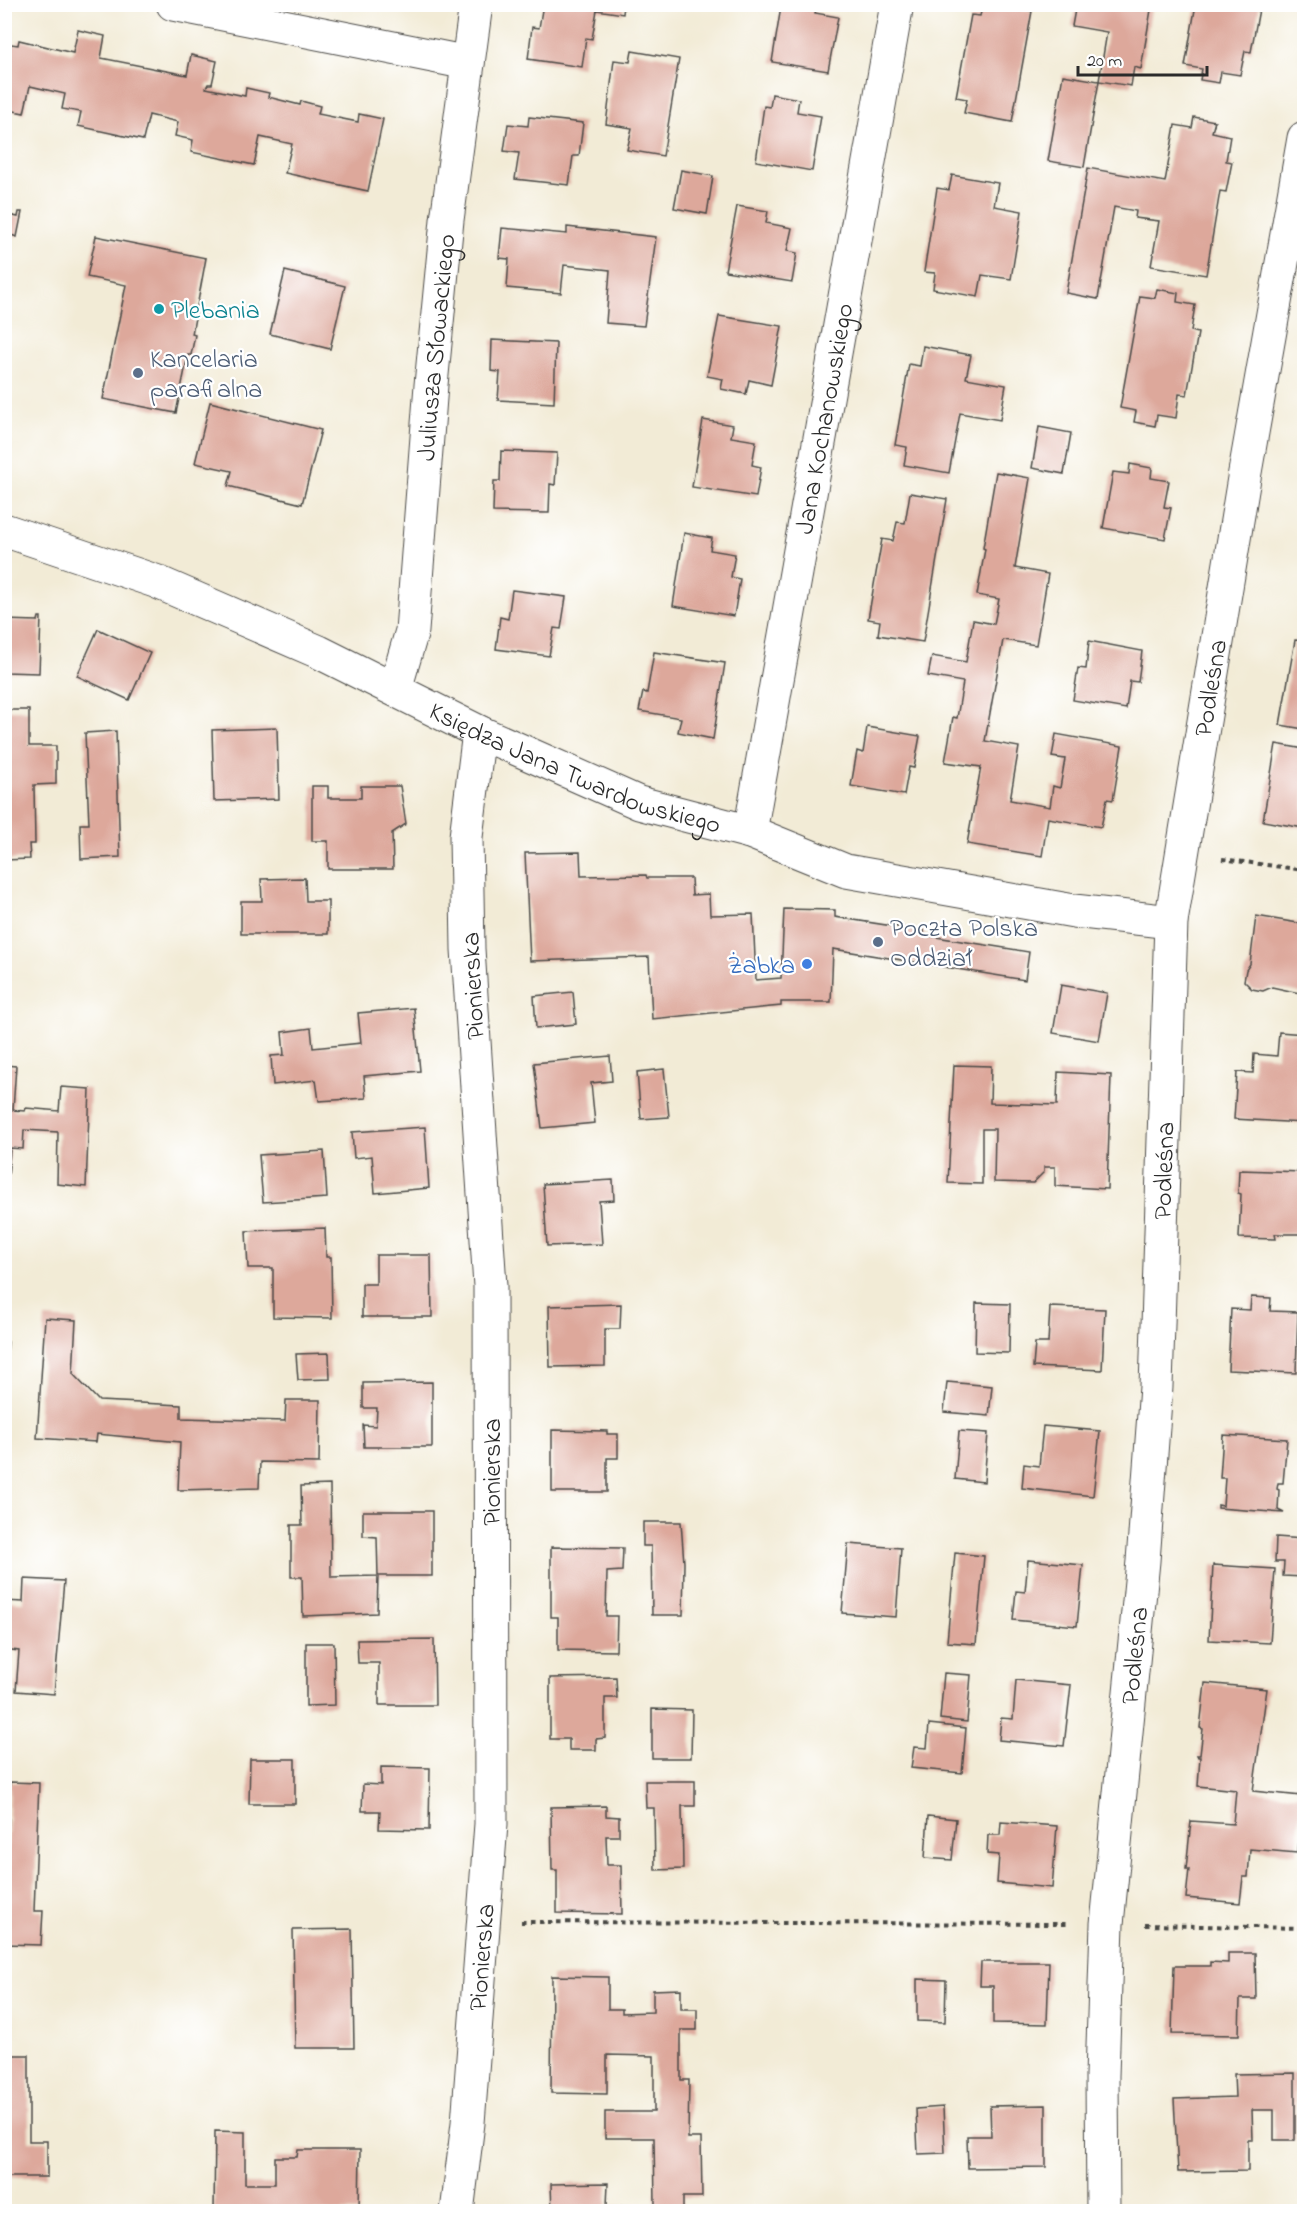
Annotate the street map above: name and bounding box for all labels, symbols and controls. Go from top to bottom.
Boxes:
scale bar [1078,39,1207,77]
text: 20 m [1087,49,1122,75]
street label: Juliusza Słowackiego [409,232,468,463]
place label: Plebania [171,293,260,331]
street label: Jana Kochanowskiego [787,301,866,537]
marker: Plebania [152,302,166,316]
place label: Kancelaria parafialna [150,342,262,410]
marker: Kancelaria parafialna [131,366,145,380]
street label: Podleśna [1186,637,1239,740]
street label: Księdza Jana Twardowskiego [422,694,724,846]
place label: Poczta Polska Oddział [890,911,1038,979]
street label: Pionierska [453,931,497,1041]
marker: Poczta Polska Oddział [871,935,885,949]
place label: Żabka [728,948,795,986]
marker: Żabka [800,957,814,971]
street label: Podleśna [1145,1121,1187,1220]
street label: Pionierska [475,1418,513,1526]
street label: Podleśna [1113,1605,1160,1706]
street label: Pionierska [461,1902,507,2013]

